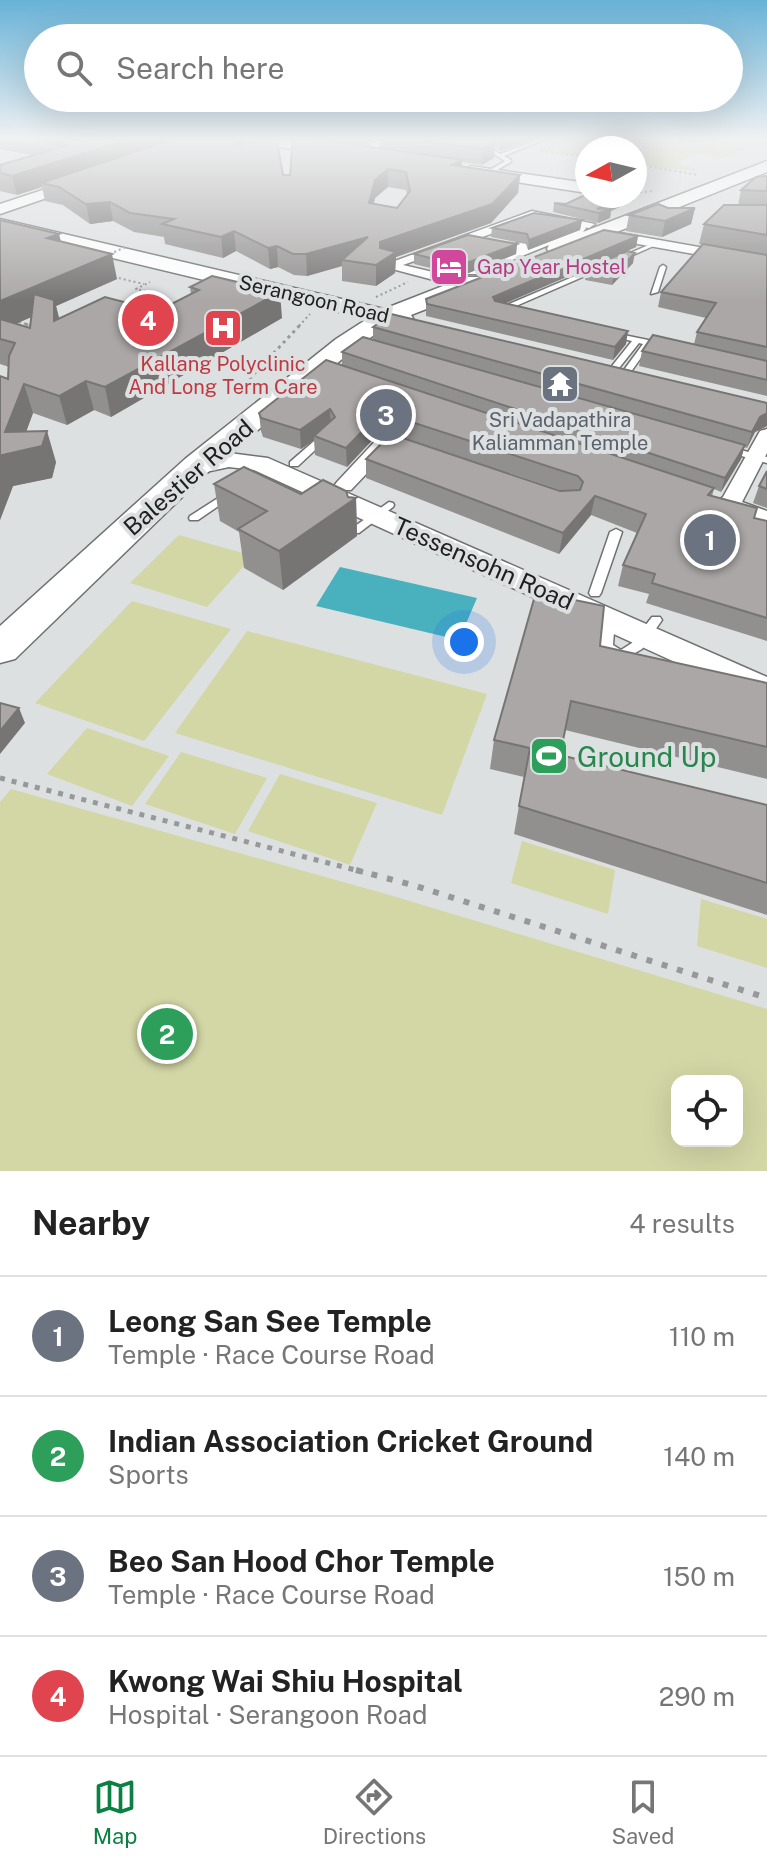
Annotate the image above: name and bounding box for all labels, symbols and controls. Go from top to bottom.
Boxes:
search box [24,24,743,112]
icon: search [52,46,96,90]
text: Search here [116,50,284,86]
north arrow [575,136,647,208]
hotel icon: Gap Year Hostel [428,246,470,288]
place label: Gap Year Hostel [477,255,626,279]
street label: Serangoon Road [237,270,391,328]
pin: 4 [122,290,174,350]
hospital icon: Kallang Polyclinic And Long Term Care [202,307,244,349]
place label: Kallang Polyclinic And Long Term Care [128,352,318,399]
temple icon: Sri Vadapathira Kaliamman Temple [539,363,581,405]
pin: 3 [360,385,412,445]
place label: Sri Vadapathira Kaliamman Temple [472,408,648,455]
street label: Balestier Road [118,413,258,541]
pin: 1 [684,510,736,570]
street label: Tessensohn Road [390,511,578,615]
your location [444,622,484,662]
sports icon: Ground Up [528,735,570,777]
place label: Ground Up [577,740,716,773]
pin: 2 [141,1004,193,1064]
map controls [671,1075,743,1147]
button: locate [671,1075,743,1147]
text: Nearby [32,1203,150,1243]
text: 4 results [629,1208,735,1239]
text: Leong San See Temple [108,1303,432,1339]
text: 1 [52,1321,64,1352]
text: 110 m [669,1321,735,1352]
text: Temple · Race Course Road [108,1339,435,1370]
text: Indian Association Cricket Ground [108,1423,593,1459]
text: 2 [50,1441,66,1472]
text: 140 m [663,1441,735,1472]
text: Sports [108,1459,189,1490]
text: Beo San Hood Chor Temple [108,1543,495,1579]
text: 3 [49,1561,67,1592]
text: 150 m [663,1561,735,1592]
text: Temple · Race Course Road [108,1579,435,1610]
text: Kwong Wai Shiu Hospital [108,1663,463,1699]
text: 4 [49,1681,67,1712]
text: 290 m [659,1681,735,1712]
text: Hospital · Serangoon Road [108,1699,427,1730]
tab: Map [93,1775,137,1849]
tab: Directions [323,1775,426,1849]
tab: Saved [611,1775,674,1849]

